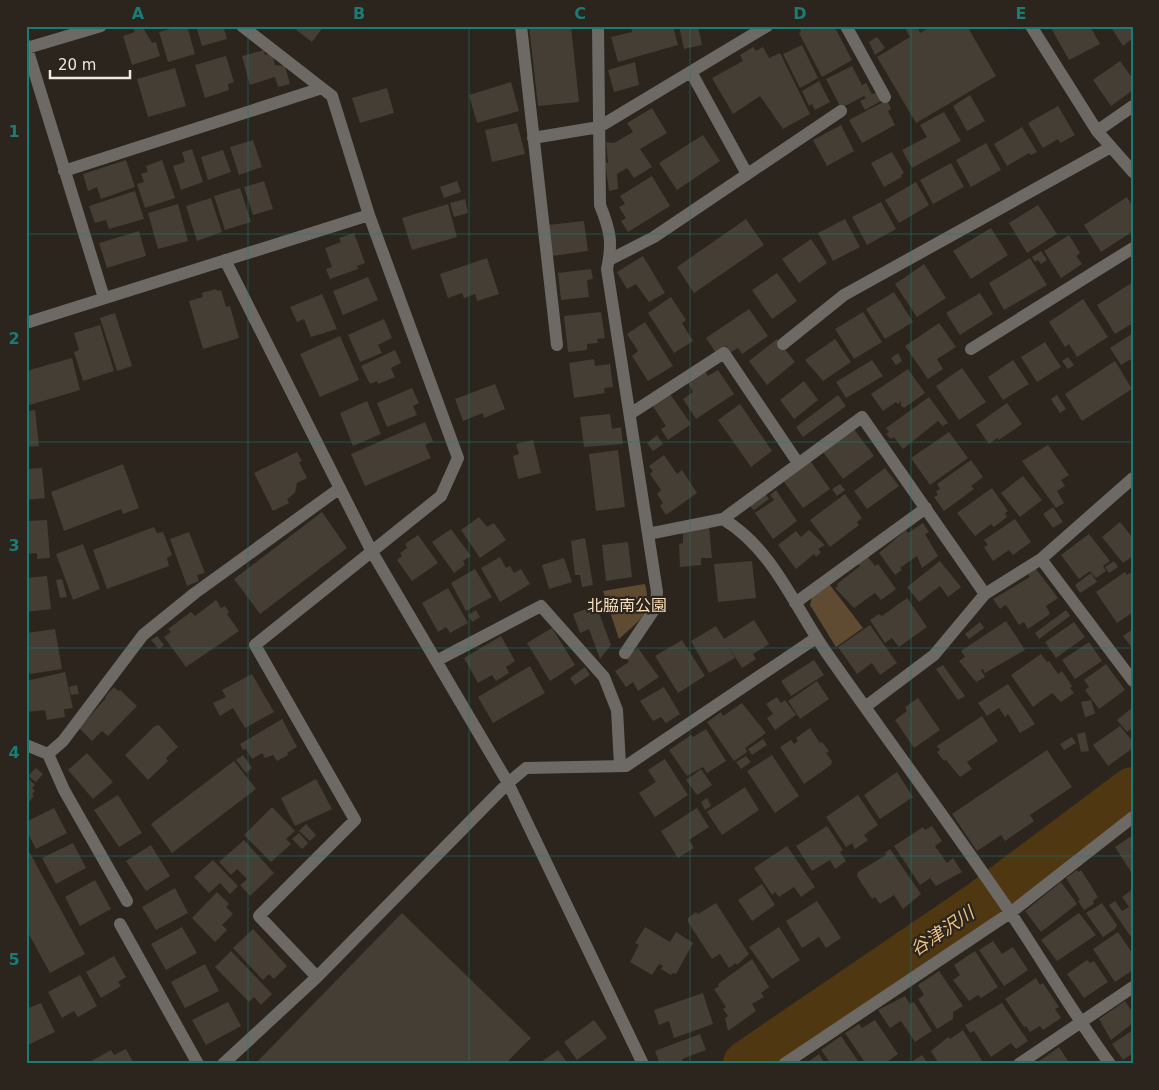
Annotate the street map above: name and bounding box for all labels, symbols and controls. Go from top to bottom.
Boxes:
text: A [132,4,145,23]
text: B [353,4,365,23]
text: C [574,4,586,23]
text: D [793,4,807,23]
text: E [1016,4,1026,23]
scale bar [50,48,130,80]
text: 20 m [58,56,96,74]
text: 1 [8,122,20,141]
text: 2 [8,329,20,348]
text: 3 [8,536,20,555]
park label: 北脇南公園 [587,596,667,615]
text: 4 [8,743,20,762]
water label: 谷津沢川 [906,901,979,960]
text: 5 [8,950,20,969]

